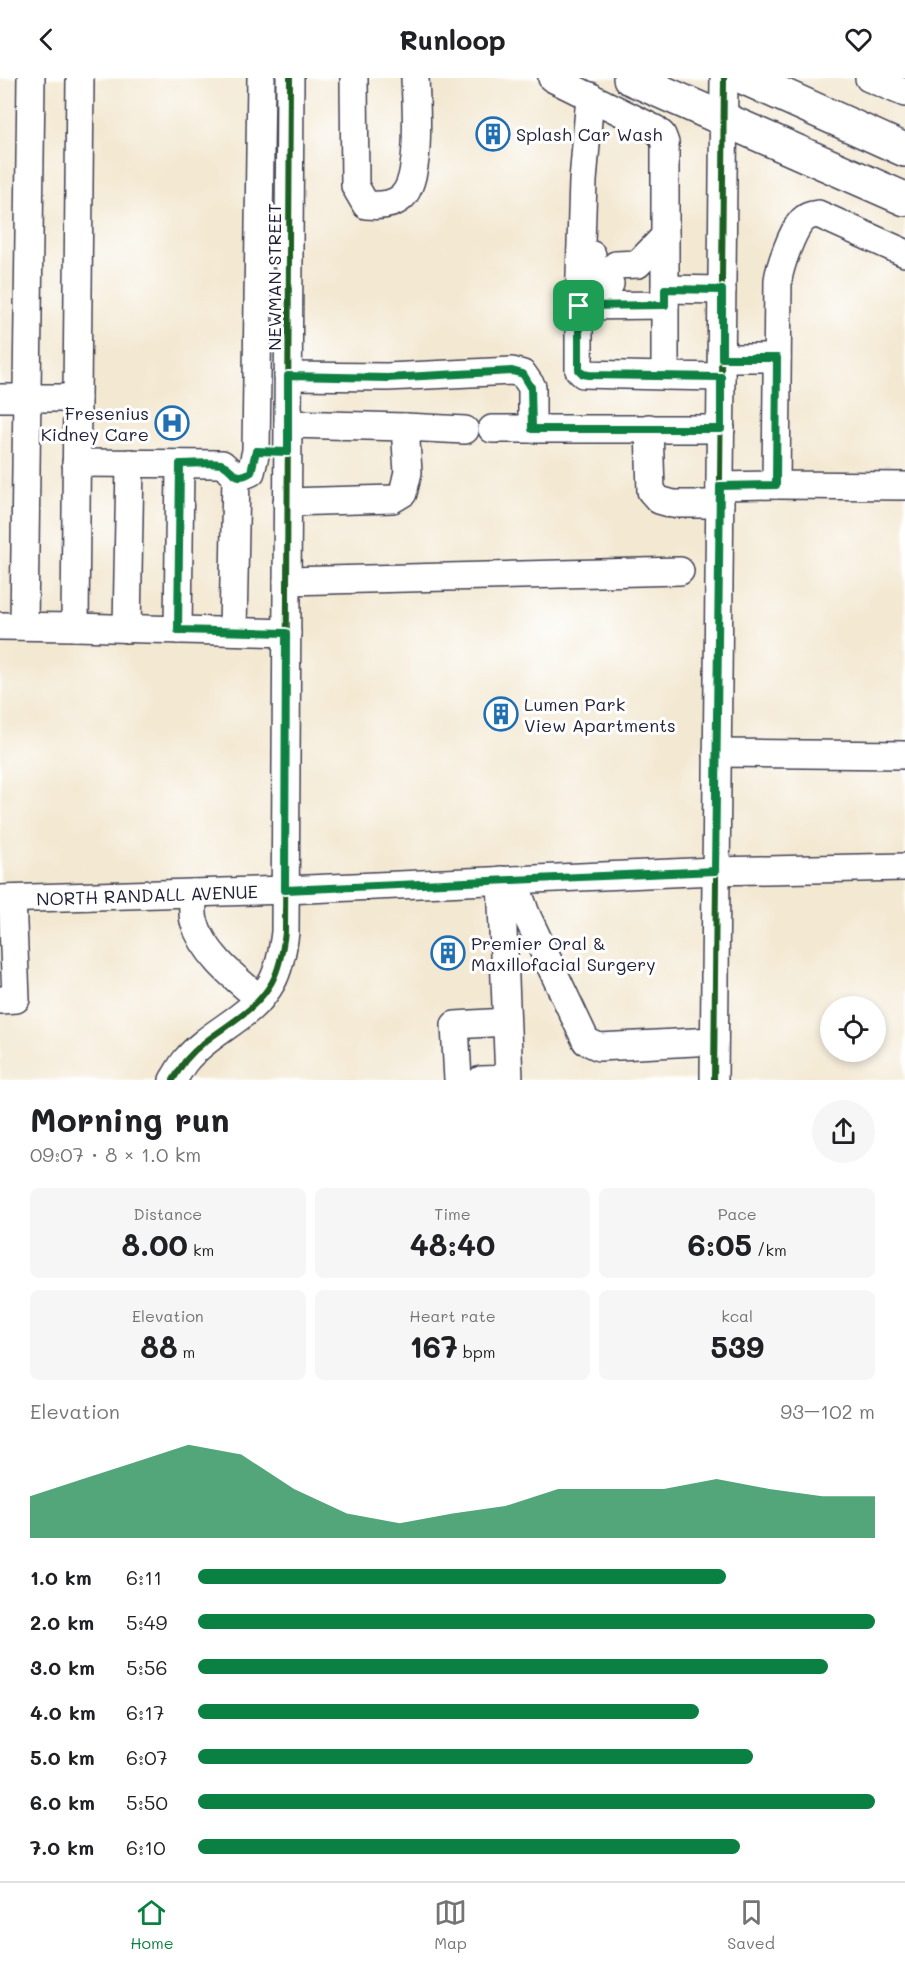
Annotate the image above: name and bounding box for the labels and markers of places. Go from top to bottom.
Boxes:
building icon: Splash Car Wash [475,116,511,152]
place label: Splash Car Wash [516,122,662,146]
pin [553,280,604,331]
place label: Fresenius Kidney Care [41,401,149,446]
hospital icon: Fresenius Kidney Care [154,405,190,441]
place label: Lumen Park View Apartments [524,692,676,737]
building icon: Lumen Park View Apartments [483,696,519,732]
place label: Premier Oral & Maxillofacial Surgery [471,931,656,976]
building icon: Premier Oral & Maxillofacial Surgery [430,935,466,971]

